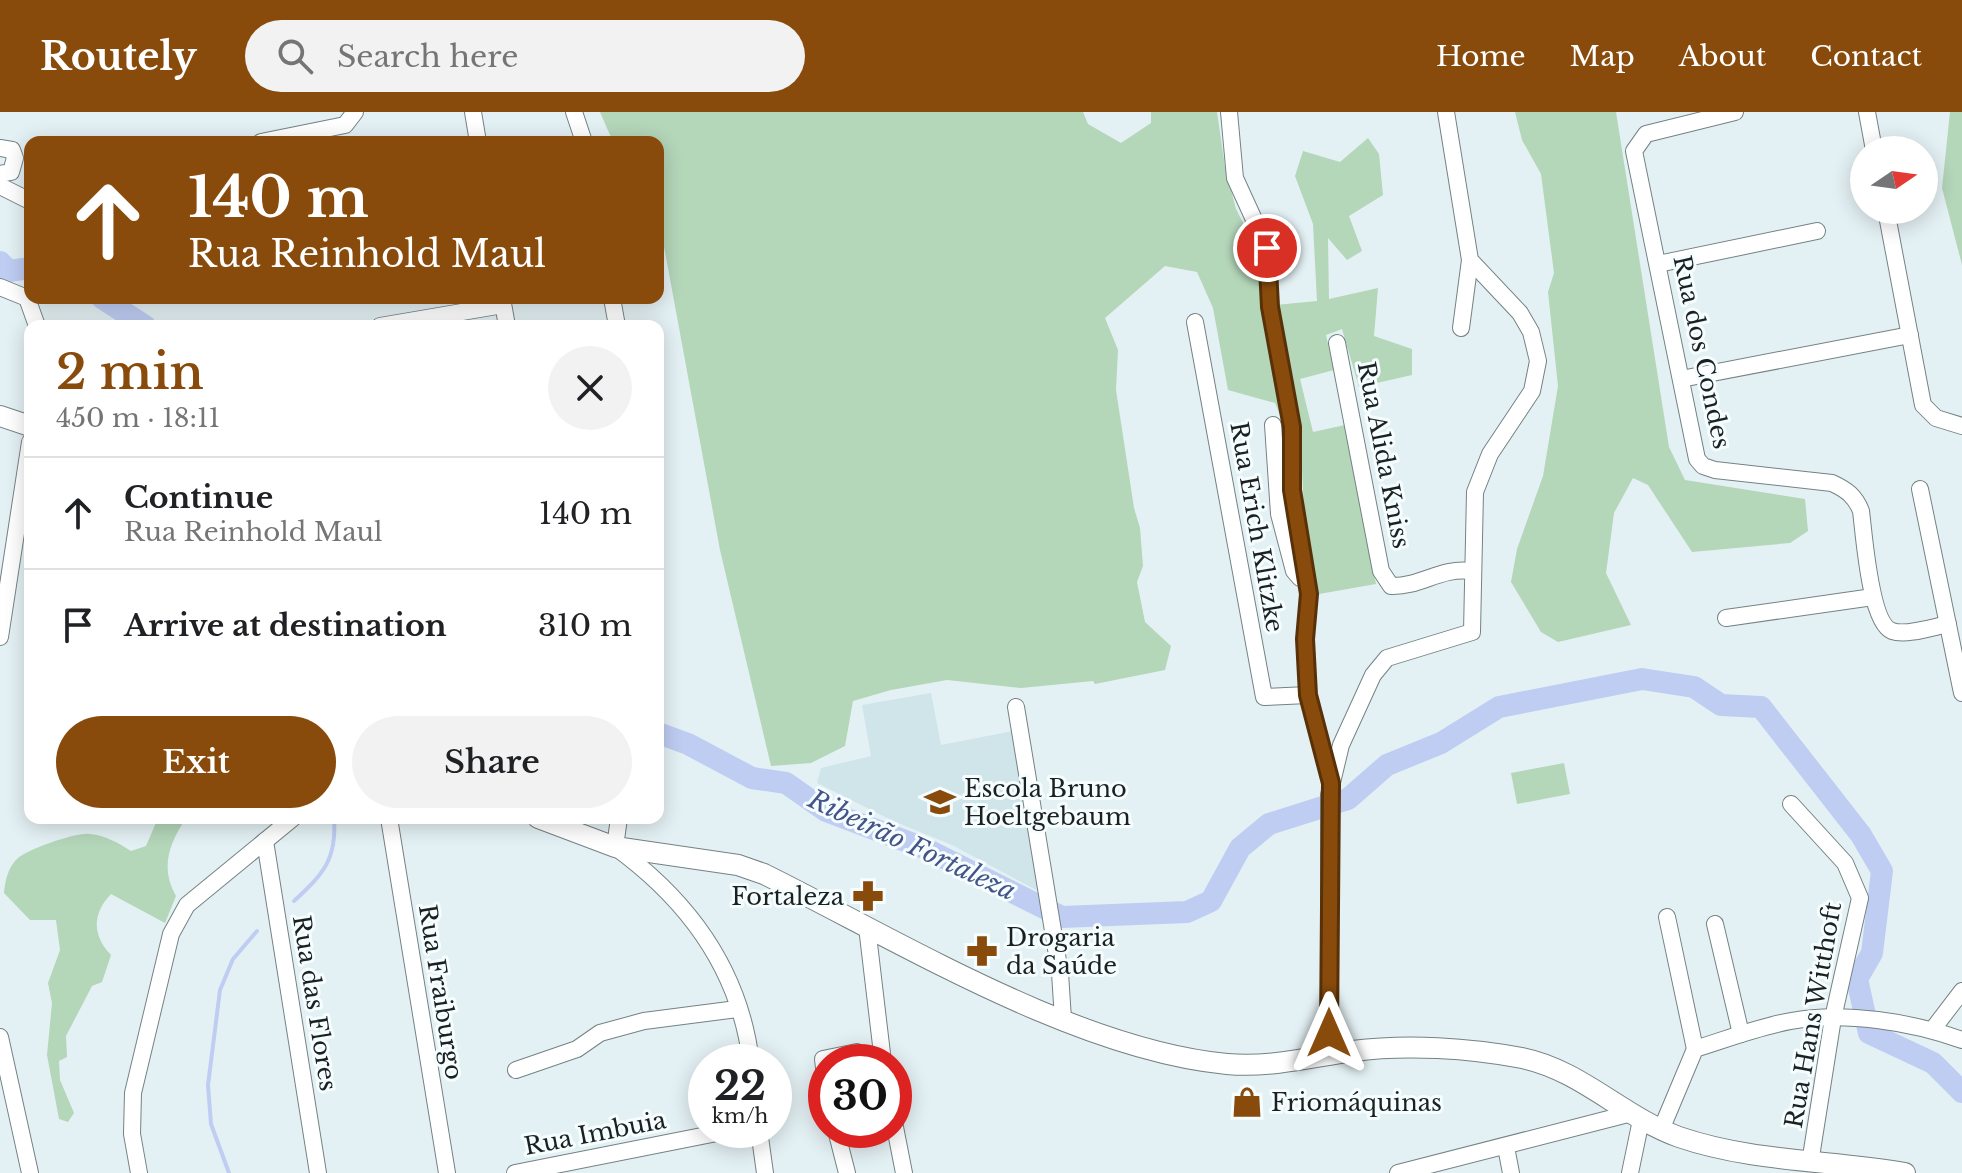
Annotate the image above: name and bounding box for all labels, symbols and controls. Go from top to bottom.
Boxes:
search box [245,20,805,92]
text: Routely [40,33,197,80]
icon: search [273,34,317,78]
text: Search here [337,38,518,75]
text: Home [1436,39,1526,74]
text: Map [1570,39,1635,74]
text: About [1679,39,1766,74]
text: Contact [1810,39,1922,74]
north arrow [1850,136,1938,224]
map controls [1850,136,1938,224]
text: 140 m [188,163,369,232]
icon: ahead [56,168,160,272]
pin [1233,214,1301,282]
icon: arrive [1245,226,1289,270]
text: Rua Reinhold Maul [188,232,546,277]
street label: Rua dos Condes [1667,253,1737,451]
text: 2 min [56,342,204,402]
button: close [548,346,632,430]
street label: Rua Alida Kniss [1352,359,1416,551]
text: 450 m · 18:11 [56,402,220,434]
street label: Rua Erich Klitzke [1224,420,1290,634]
text: Continue [124,479,273,516]
icon: ahead [56,491,100,535]
text: 140 m [539,495,632,532]
text: Rua Reinhold Maul [124,516,382,548]
icon: arrive [56,603,100,647]
text: Arrive at destination [124,607,447,644]
text: 310 m [538,607,632,644]
button: Exit [56,716,336,808]
button: Share [352,716,632,808]
place label: Escola Bruno Hoeltgebaum [964,774,1131,831]
water label: Ribeirão Fortaleza [802,783,1021,907]
school or university icon: Escola Bruno Hoeltgebaum [923,785,957,819]
pharmacy icon: Fortaleza [851,879,885,913]
place label: Fortaleza [731,882,845,911]
street label: Rua Hans Witthoft [1779,900,1847,1130]
street label: Rua Fraiburgo [413,902,469,1082]
street label: Rua das Flores [287,913,343,1093]
place label: Drogaria da Saúde [1006,923,1117,980]
pharmacy icon: Drogaria da Saúde [965,934,999,968]
position arrow [1287,991,1371,1075]
speed limit sign: 30 [808,1044,912,1148]
text: 22 [714,1061,766,1111]
shop icon: Friomáquinas [1230,1085,1264,1119]
place label: Friomáquinas [1271,1088,1442,1117]
text: km/h [712,1104,768,1128]
street label: Rua Imbuia [522,1105,669,1161]

